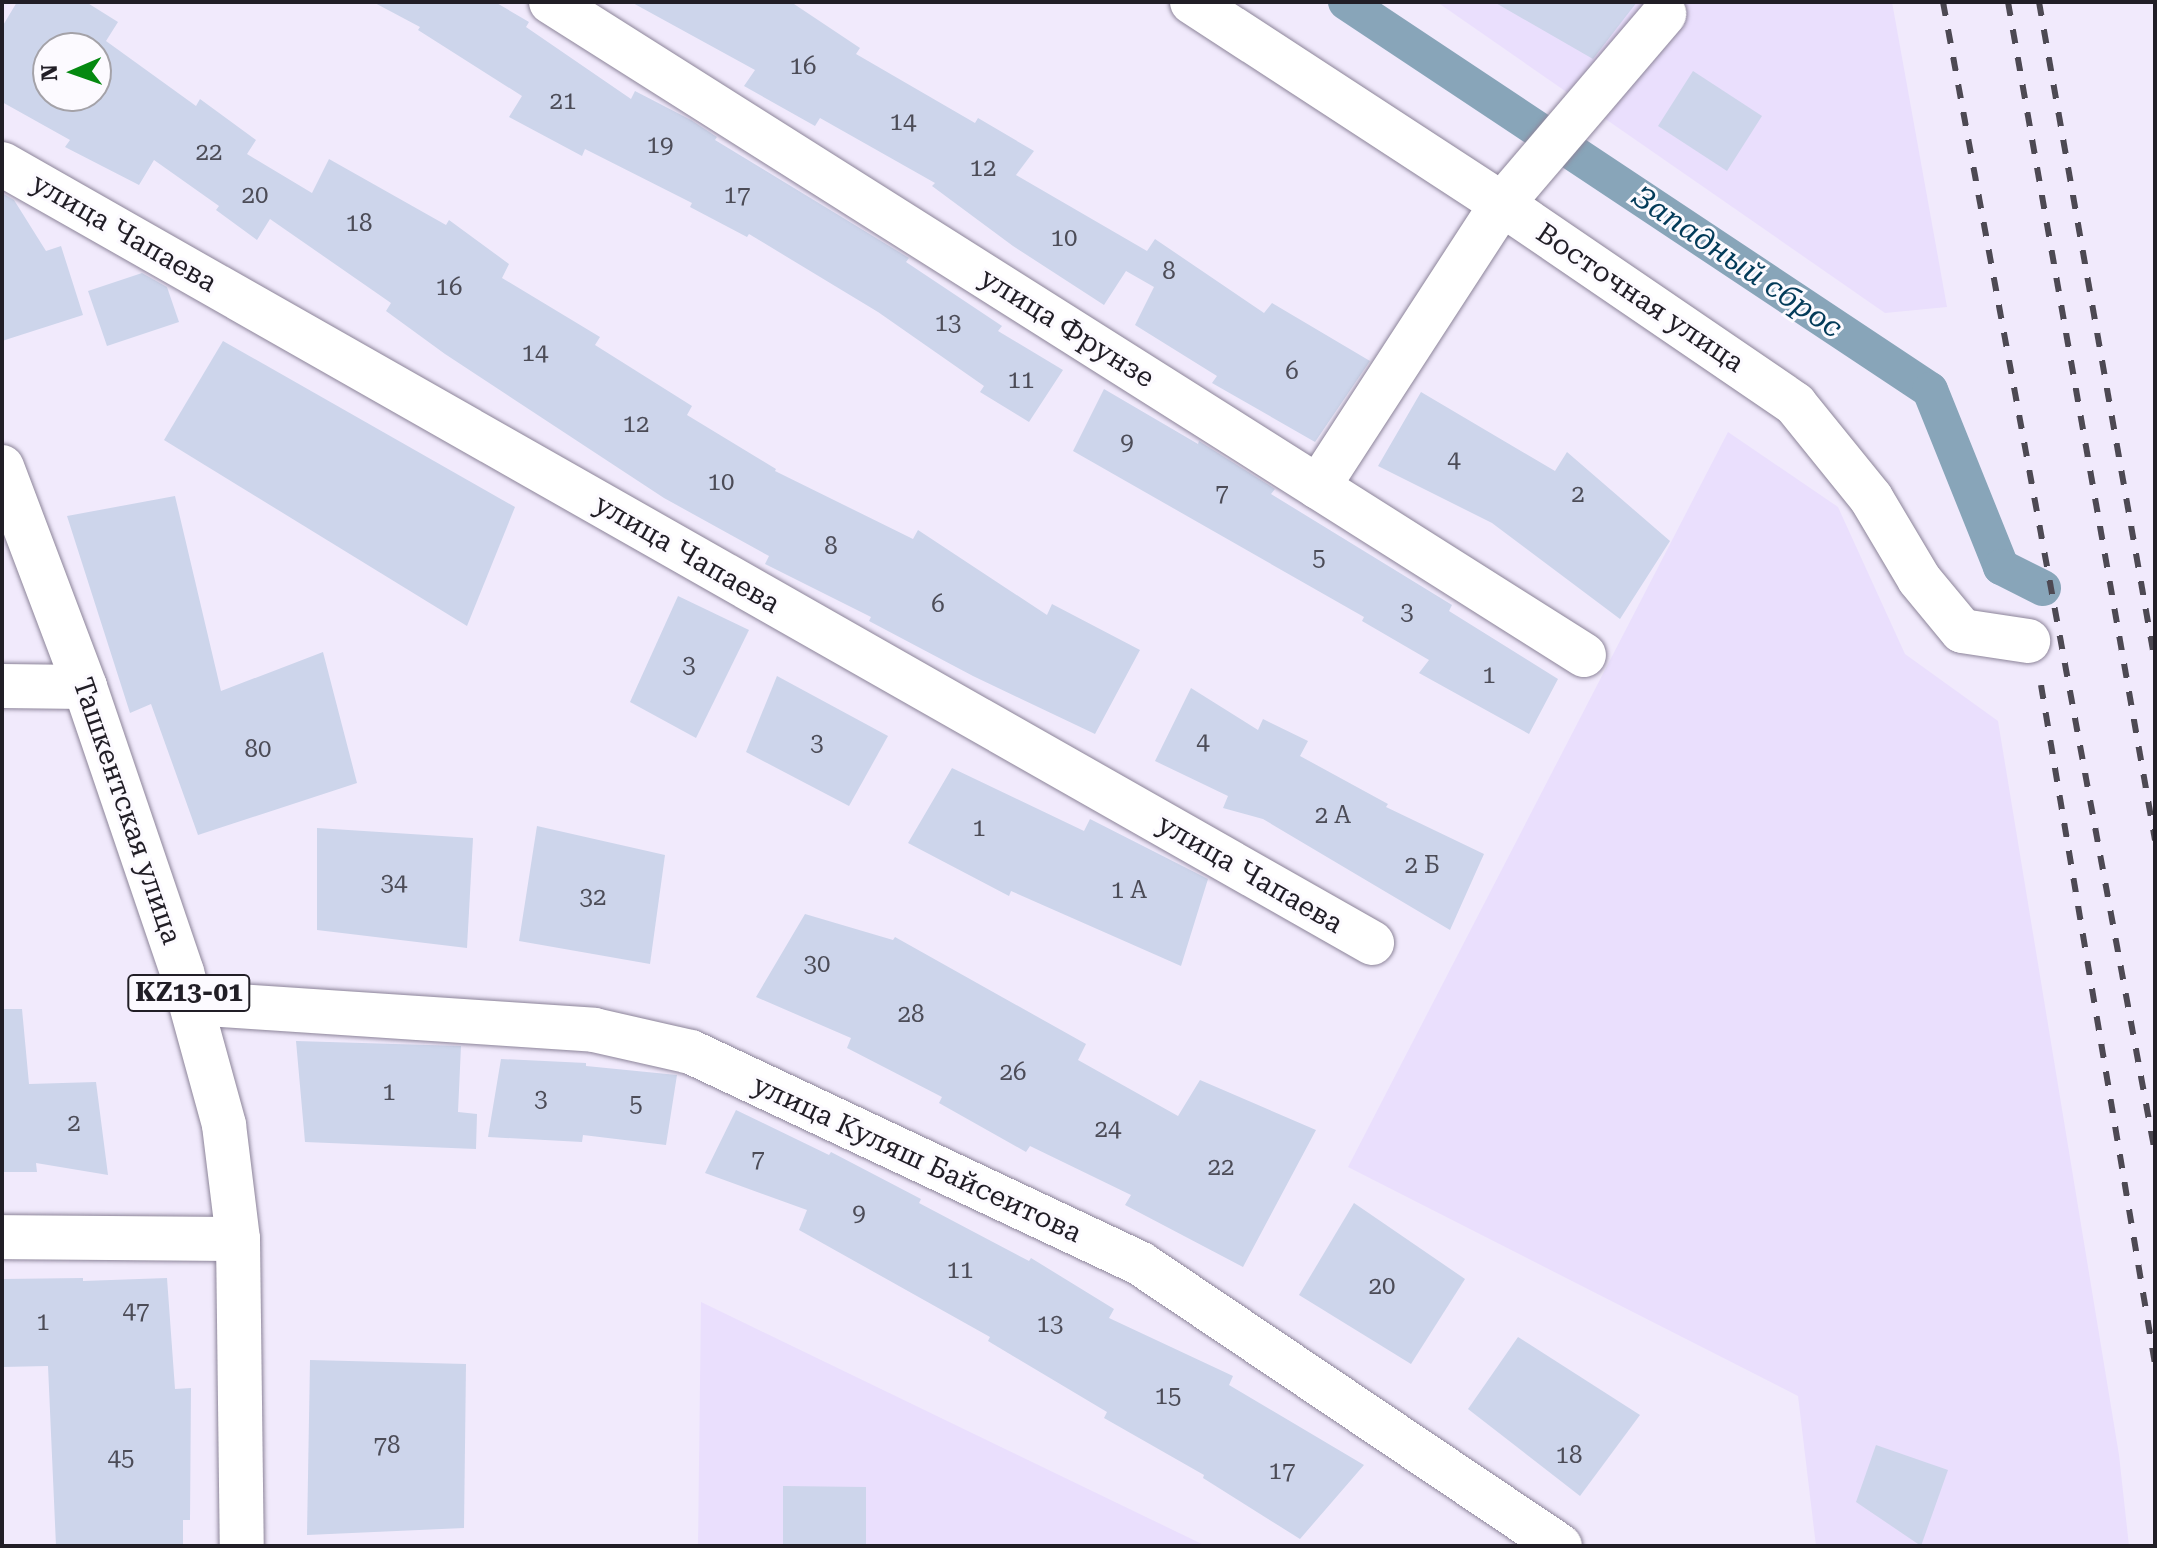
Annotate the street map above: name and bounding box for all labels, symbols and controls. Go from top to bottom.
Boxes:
north arrow [32,32,112,112]
house number: 16 [790,53,816,81]
text: N [37,64,62,82]
house number: 21 [550,88,576,116]
house number: 14 [890,109,916,137]
house number: 19 [647,132,673,160]
house number: 22 [196,139,222,167]
house number: 12 [970,155,996,183]
street label: улица Чапаева [25,166,223,300]
water label: Западный сброс [1625,178,1849,346]
house number: 20 [242,182,268,210]
house number: 17 [724,182,750,210]
house number: 18 [346,210,372,238]
street label: Восточная улица [1530,216,1750,380]
house number: 10 [1051,225,1077,253]
house number: 8 [1162,258,1176,286]
street label: улица Фрунзе [974,261,1160,395]
house number: 16 [436,274,462,302]
house number: 13 [935,310,961,338]
house number: 14 [522,340,548,368]
house number: 6 [1285,358,1299,386]
house number: 11 [1008,367,1034,395]
house number: 12 [623,411,649,439]
house number: 9 [1120,429,1134,457]
house number: 4 [1447,447,1461,475]
house number: 10 [708,469,734,497]
house number: 7 [1215,480,1229,508]
house number: 2 [1571,481,1585,509]
street label: улица Чапаева [588,487,786,621]
house number: 8 [824,533,838,561]
house number: 5 [1312,545,1326,573]
house number: 6 [931,591,945,619]
house number: 3 [1400,599,1414,627]
house number: 3 [682,652,696,680]
house number: 1 [1482,662,1496,690]
street label: Ташкентская улица [66,673,188,949]
house number: 4 [1196,729,1210,757]
house number: 3 [810,730,824,758]
house number: 80 [245,736,271,764]
house number: 2 А [1315,802,1351,830]
street label: улица Чапаева [1151,807,1349,941]
house number: 1 [972,815,986,843]
house number: 2 Б [1405,852,1439,880]
house number: 34 [381,870,407,898]
house number: 1 А [1111,877,1147,905]
house number: 32 [580,884,606,912]
house number: 30 [804,951,830,979]
road number: KZ13-01 [127,971,251,1015]
house number: 28 [898,1001,924,1029]
house number: 26 [1000,1059,1026,1087]
street label: улица Куляш Байсеитова [747,1068,1087,1250]
house number: 1 [382,1079,396,1107]
house number: 3 [534,1086,548,1114]
house number: 5 [629,1091,643,1119]
house number: 2 [67,1110,81,1138]
house number: 24 [1095,1116,1121,1144]
house number: 7 [751,1146,765,1174]
house number: 22 [1208,1154,1234,1182]
house number: 9 [852,1200,866,1228]
house number: 11 [947,1257,973,1285]
house number: 20 [1369,1273,1395,1301]
house number: 47 [123,1298,149,1326]
house number: 1 [36,1309,50,1337]
house number: 13 [1037,1311,1063,1339]
house number: 15 [1155,1383,1181,1411]
house number: 78 [374,1432,400,1460]
house number: 18 [1556,1442,1582,1470]
house number: 45 [108,1445,134,1473]
house number: 17 [1269,1458,1295,1486]

